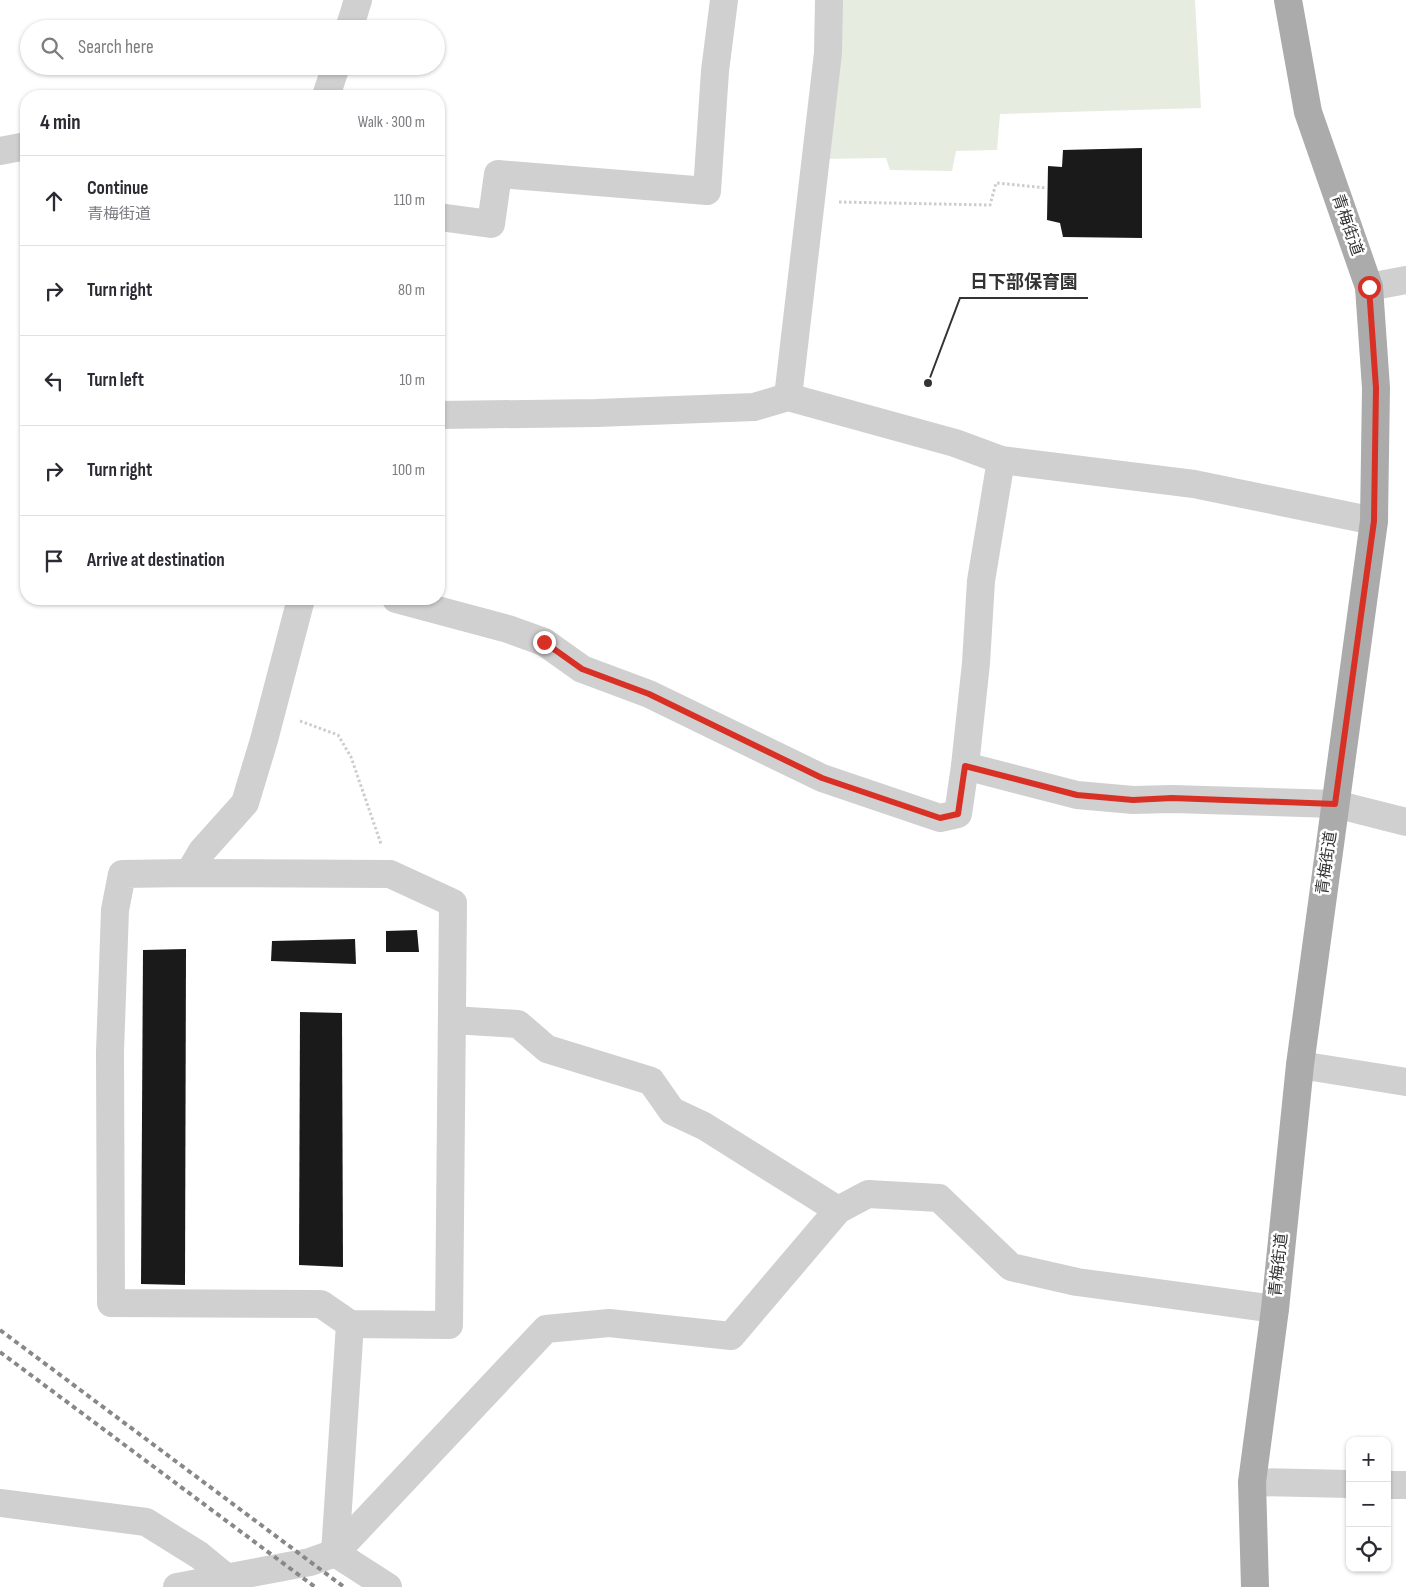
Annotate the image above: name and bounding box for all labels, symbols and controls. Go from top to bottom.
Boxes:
search box [20,20,445,75]
icon: search [38,34,66,62]
text: Search here [78,36,154,59]
text: 4 min [40,110,81,135]
text: Walk · 300 m [358,113,425,132]
text: Continue [87,177,148,200]
icon: ahead [40,187,68,215]
text: 110 m [394,191,425,210]
street label: 青梅街道 [1328,192,1366,258]
text: 青梅街道 [87,205,151,224]
callout: 日下部保育園 [960,265,1088,298]
text: 日下部保育園 [970,272,1078,293]
route start [1358,276,1381,299]
icon: right [40,277,68,305]
text: Turn right [87,279,152,302]
text: 80 m [398,281,425,300]
icon: left [40,367,68,395]
text: Turn left [87,369,144,392]
text: 10 m [399,371,425,390]
icon: right [40,457,68,485]
text: Turn right [87,459,152,482]
text: 100 m [392,461,425,480]
icon: arrive [40,547,68,575]
text: Arrive at destination [87,549,225,572]
route end [533,631,556,654]
street label: 青梅街道 [1313,830,1341,896]
street label: 青梅街道 [1266,1232,1292,1298]
map controls [1346,1437,1391,1572]
button: + [1346,1437,1391,1482]
button: − [1346,1482,1391,1527]
button: locate [1346,1527,1391,1572]

